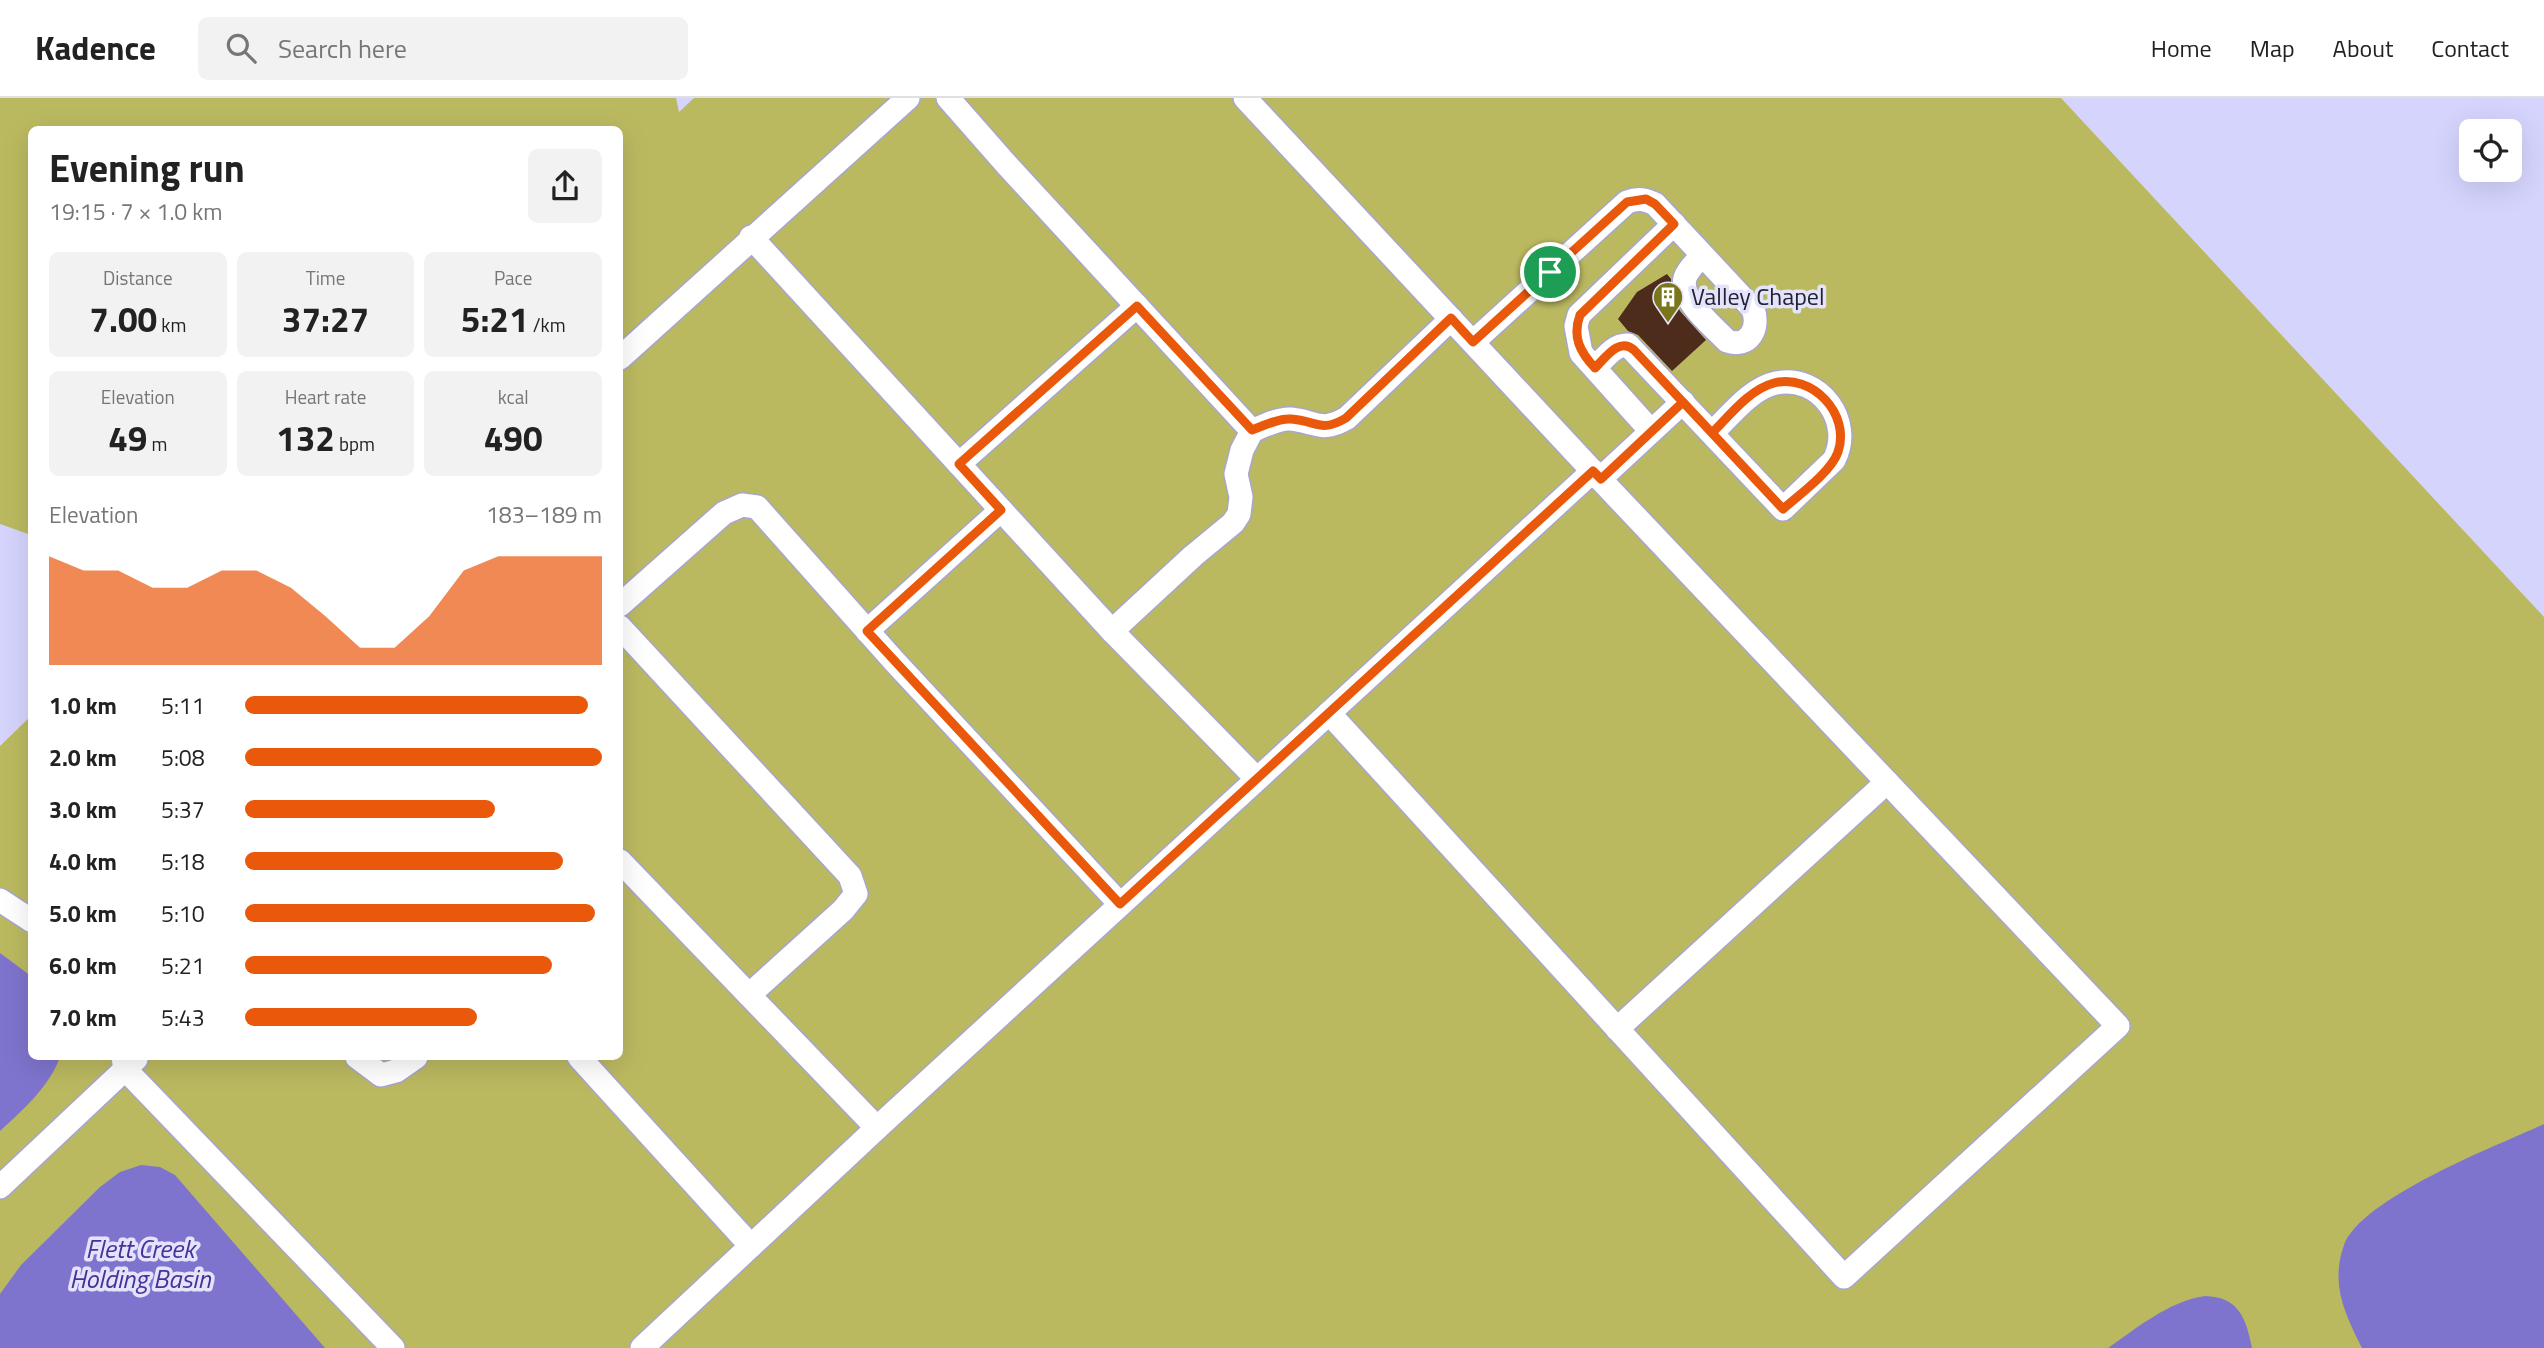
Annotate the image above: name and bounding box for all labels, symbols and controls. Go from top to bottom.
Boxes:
search box [198,17,688,80]
text: Kadence [35,23,156,73]
icon: search [222,29,260,67]
text: Search here [278,29,407,68]
text: Home [2151,30,2212,66]
text: Map [2250,30,2295,66]
text: About [2333,30,2393,66]
text: Contact [2431,30,2509,66]
map controls [2459,119,2522,182]
button: locate [2459,119,2522,182]
text: Evening run [49,139,245,197]
button: share [528,149,602,223]
text: 19:15 · 7 × 1.0 km [49,194,223,229]
pin [1520,242,1580,302]
icon: arrive [1531,253,1569,291]
text: Distance [103,263,173,292]
text: Time [306,263,345,292]
text: Pace [494,263,532,292]
place label: Valley Chapel [1691,278,1825,314]
building icon: Valley Chapel [1651,280,1685,324]
text: 7.00 [89,292,157,346]
text: 37:27 [282,292,369,346]
text: 5:21 [461,292,529,346]
text: km [157,310,186,339]
text: /km [529,310,566,339]
text: Elevation [101,382,175,411]
text: Heart rate [285,382,366,411]
text: kcal [498,382,529,411]
text: 49 [108,411,147,465]
text: 132 [276,411,335,465]
text: 490 [484,411,543,465]
text: m [147,429,167,458]
text: bpm [335,429,375,458]
text: Elevation [49,497,138,532]
text: 183–189 m [486,497,602,532]
text: 1.0 km [49,688,117,723]
text: 5:11 [161,688,205,723]
text: 2.0 km [49,740,117,775]
text: 5:08 [161,740,205,775]
text: 3.0 km [49,792,117,827]
text: 5:37 [161,792,205,827]
text: 4.0 km [49,844,117,879]
text: 5:18 [161,844,205,879]
text: 5.0 km [49,896,117,931]
text: 5:10 [161,896,205,931]
text: 6.0 km [49,948,117,983]
text: 5:21 [161,948,205,983]
text: 7.0 km [49,1000,117,1035]
text: 5:43 [161,1000,205,1035]
water label: Flett Creek Holding Basin [69,1229,212,1298]

